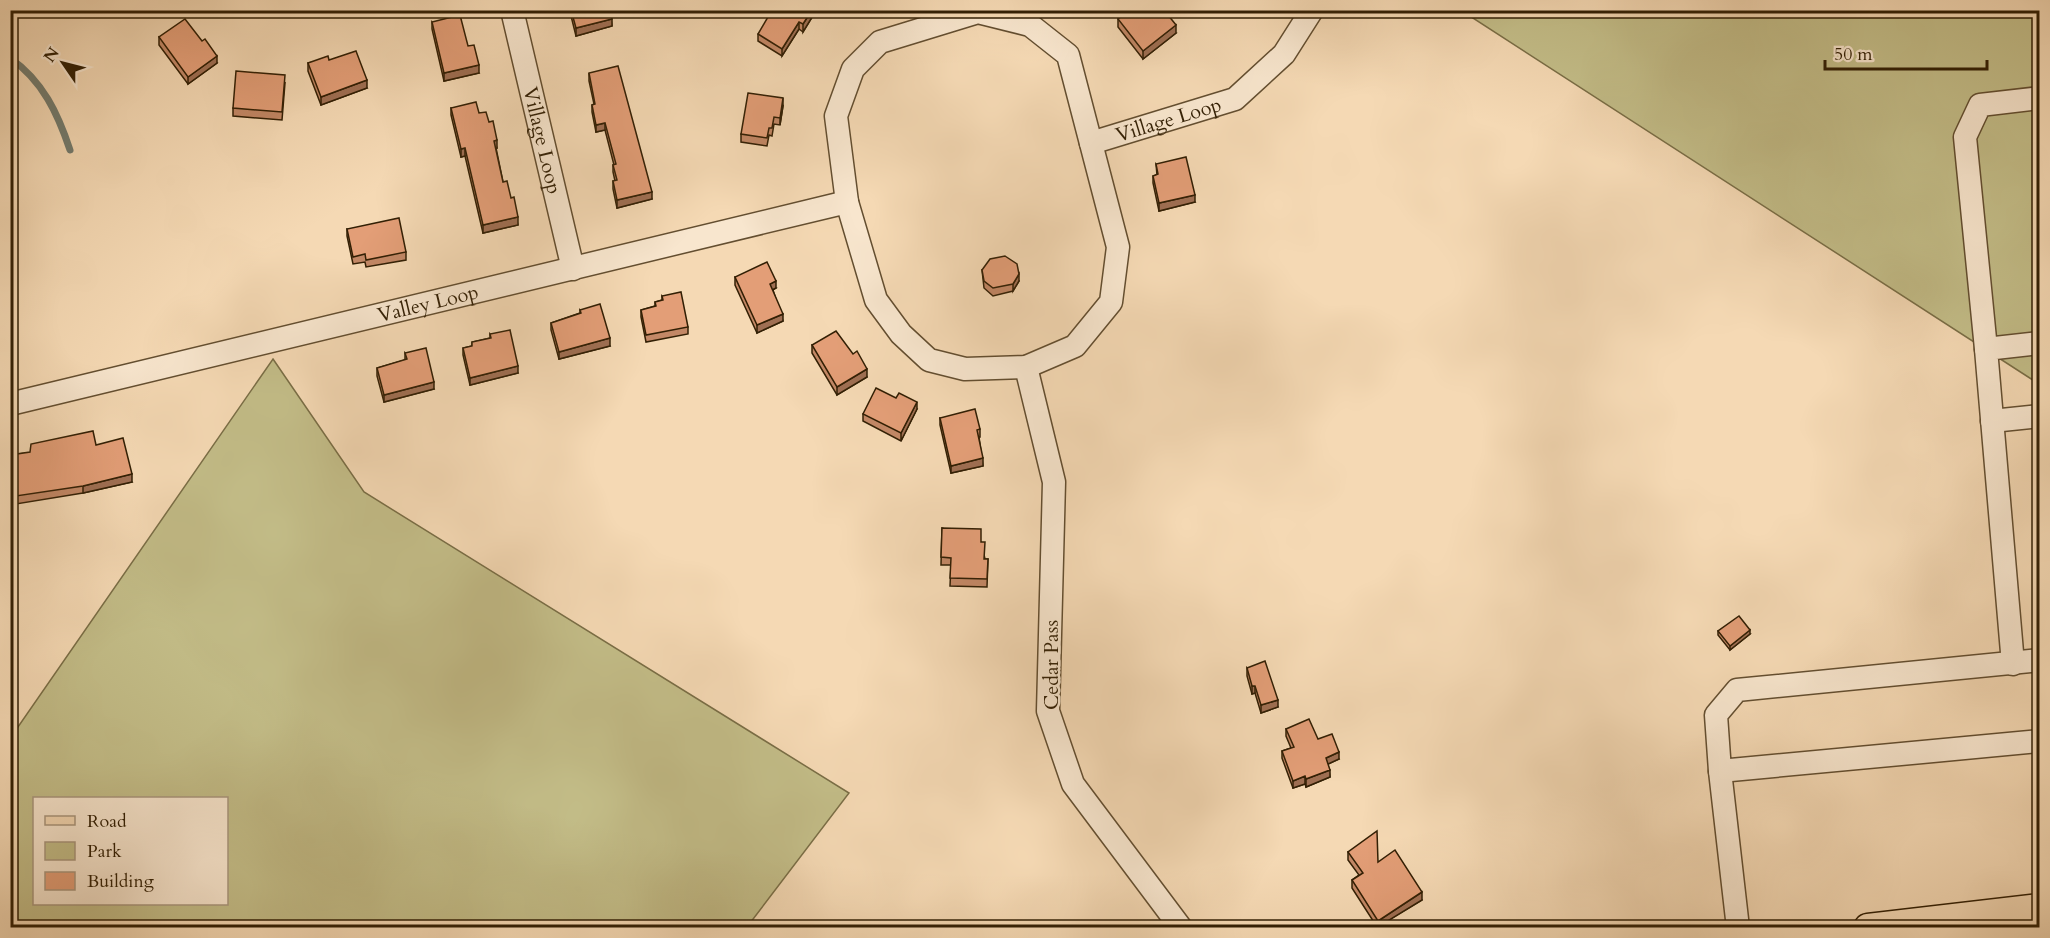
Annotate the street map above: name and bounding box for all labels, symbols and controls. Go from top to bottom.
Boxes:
north arrow [33,33,93,93]
scale bar [1825,33,1987,71]
text: 50 m [1834,42,1873,67]
text: N [39,43,65,67]
street label: Village Loop [517,84,568,197]
street label: Village Loop [1112,90,1225,148]
street label: Valley Loop [375,278,481,328]
street label: Cedar Pass [1038,620,1065,710]
legend [33,797,228,905]
text: Road [87,809,127,834]
text: Park [87,839,122,864]
text: Building [87,869,155,894]

